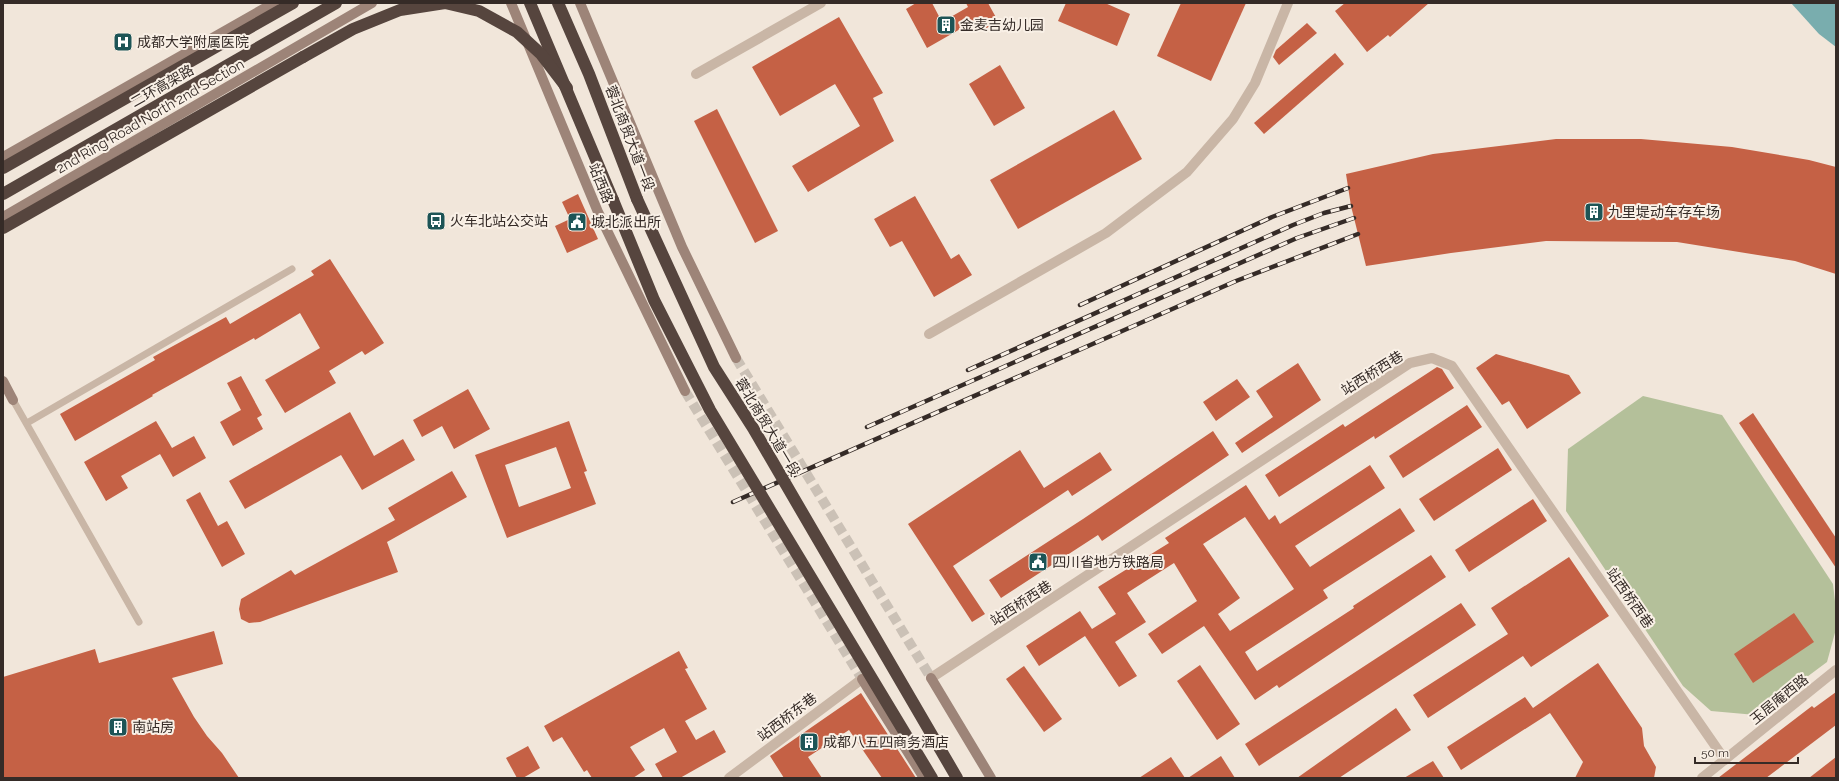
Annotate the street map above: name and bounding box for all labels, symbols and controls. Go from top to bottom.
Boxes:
building icon: 金麦吉幼儿园 [935,14,957,36]
place label: 金麦吉幼儿园 [960,17,1044,33]
hospital icon: 成都大学附属医院 [112,31,134,53]
place label: 成都大学附属医院 [137,34,249,50]
street label: 2nd Ring Road North 2nd Section [53,56,247,176]
street label: 二环高架路 [128,62,196,110]
street label: 蓉北商贸大道一段 [602,83,658,193]
street label: 站西路 [586,161,616,205]
building icon: 九里堤动车存车场 [1583,201,1605,223]
place label: 九里堤动车存车场 [1608,204,1720,220]
bus stop icon: 火车北站公交站 [425,210,447,232]
public building icon: 城北派出所 [566,211,588,233]
place label: 火车北站公交站 [450,213,548,229]
place label: 城北派出所 [591,214,661,230]
street label: 站西桥西巷 [1338,348,1406,398]
street label: 蓉北商贸大道一段 [732,375,804,479]
public building icon: 四川省地方铁路局 [1027,551,1049,573]
place label: 四川省地方铁路局 [1052,554,1164,570]
street label: 站西桥西巷 [1603,565,1657,631]
street label: 站西桥西巷 [987,577,1055,629]
street label: 玉居庵西路 [1747,671,1811,727]
street label: 站西桥东巷 [754,690,820,744]
building icon: 南站房 [107,716,129,738]
place label: 南站房 [132,719,174,735]
building icon: 成都八五四商务酒店 [798,731,820,753]
place label: 成都八五四商务酒店 [823,734,949,750]
scale bar [1695,739,1798,765]
text: 50 m [1701,746,1729,760]

